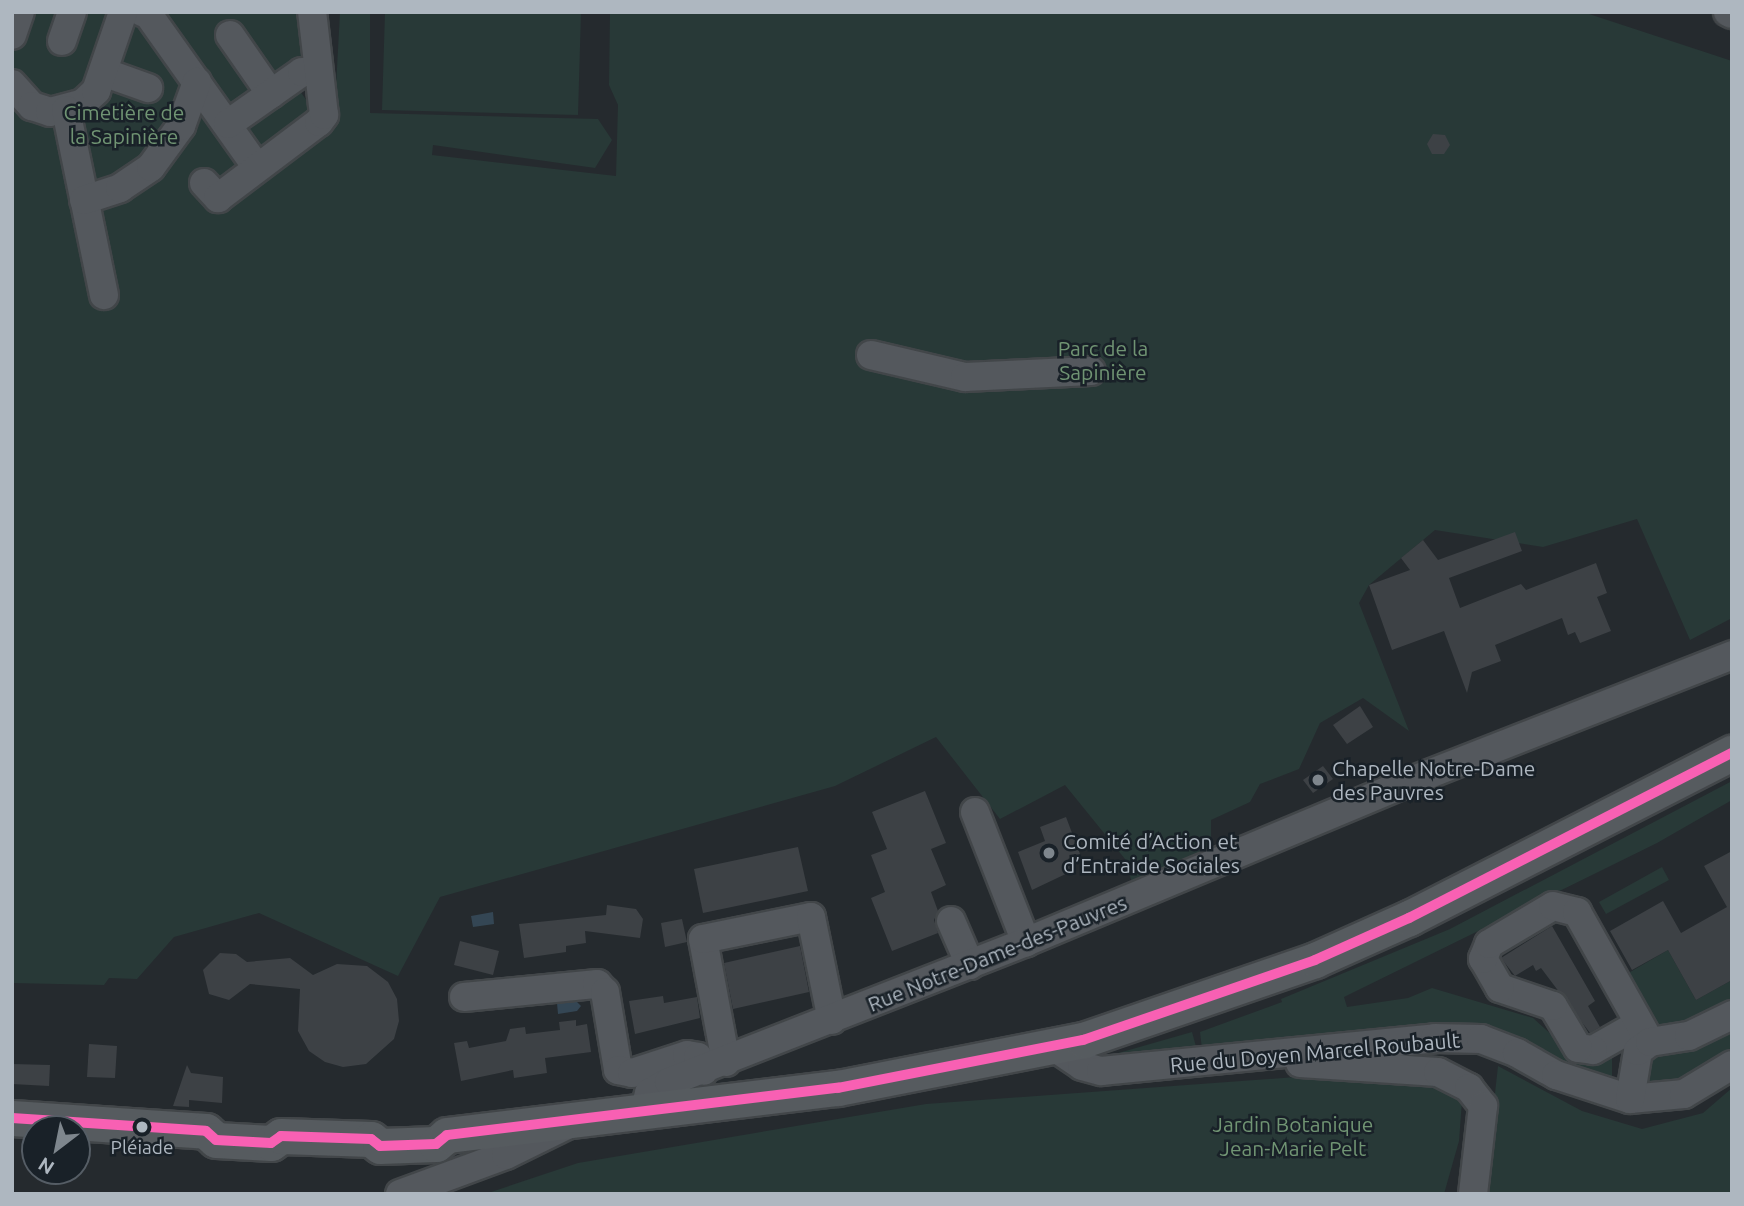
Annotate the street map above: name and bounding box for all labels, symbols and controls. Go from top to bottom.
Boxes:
park label: Cimetière de la Sapinière [64,99,184,149]
park label: Parc de la Sapinière [1058,335,1148,385]
place label: Chapelle Notre-Dame des Pauvres [1332,755,1535,805]
marker: Chapelle Notre-Dame des Pauvres [1310,772,1326,788]
place label: Comité d’Action et d’Entraide Sociales [1063,828,1240,878]
marker: Comité d’Action et d’Entraide Sociales [1041,845,1057,861]
street label: Rue Notre-Dame-des-Pauvres [864,889,1130,1017]
street label: Rue du Doyen Marcel Roubault [1169,1027,1461,1077]
park label: Jardin Botanique Jean-Marie Pelt [1213,1111,1373,1161]
north arrow [21,1115,91,1185]
marker: Pléiade [135,1120,149,1134]
place label: Pléiade [111,1137,173,1159]
text: N [34,1153,58,1179]

